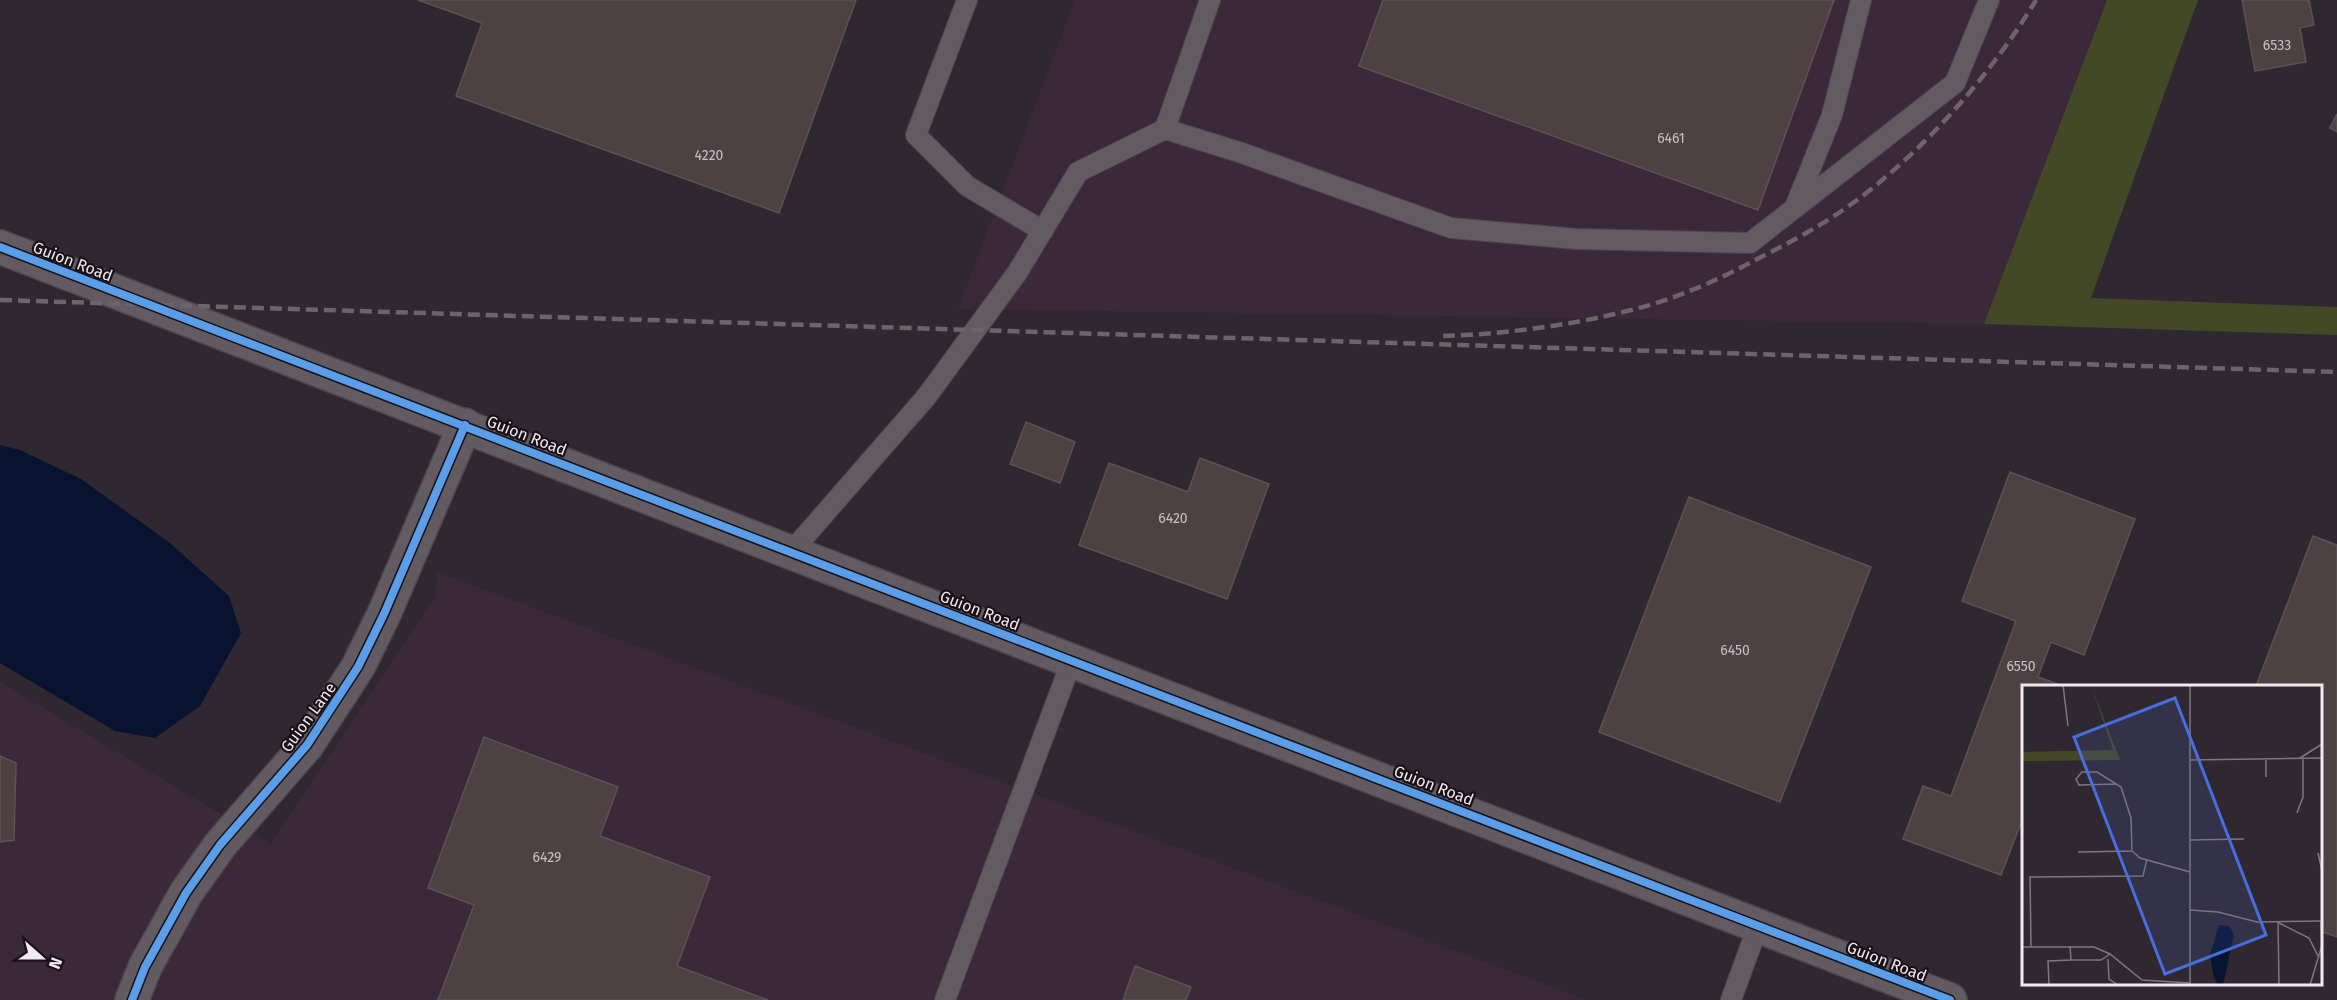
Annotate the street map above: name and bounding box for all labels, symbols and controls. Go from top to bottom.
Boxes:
house number: 6533 [2263,37,2291,54]
house number: 6461 [1657,130,1685,147]
house number: 4220 [695,147,724,164]
street label: Guion Road [30,238,115,285]
street label: Guion Road [484,412,569,459]
house number: 6420 [1158,510,1188,527]
street label: Guion Road [937,587,1022,634]
house number: 6450 [1720,642,1750,659]
house number: 6550 [2006,658,2036,675]
street label: Guion Lane [277,679,340,756]
inset map [2022,685,2322,985]
street label: Guion Road [1391,762,1476,809]
house number: 6429 [533,849,561,866]
north arrow [12,928,72,988]
street label: Guion Road [1844,938,1929,985]
text: N [45,955,66,972]

